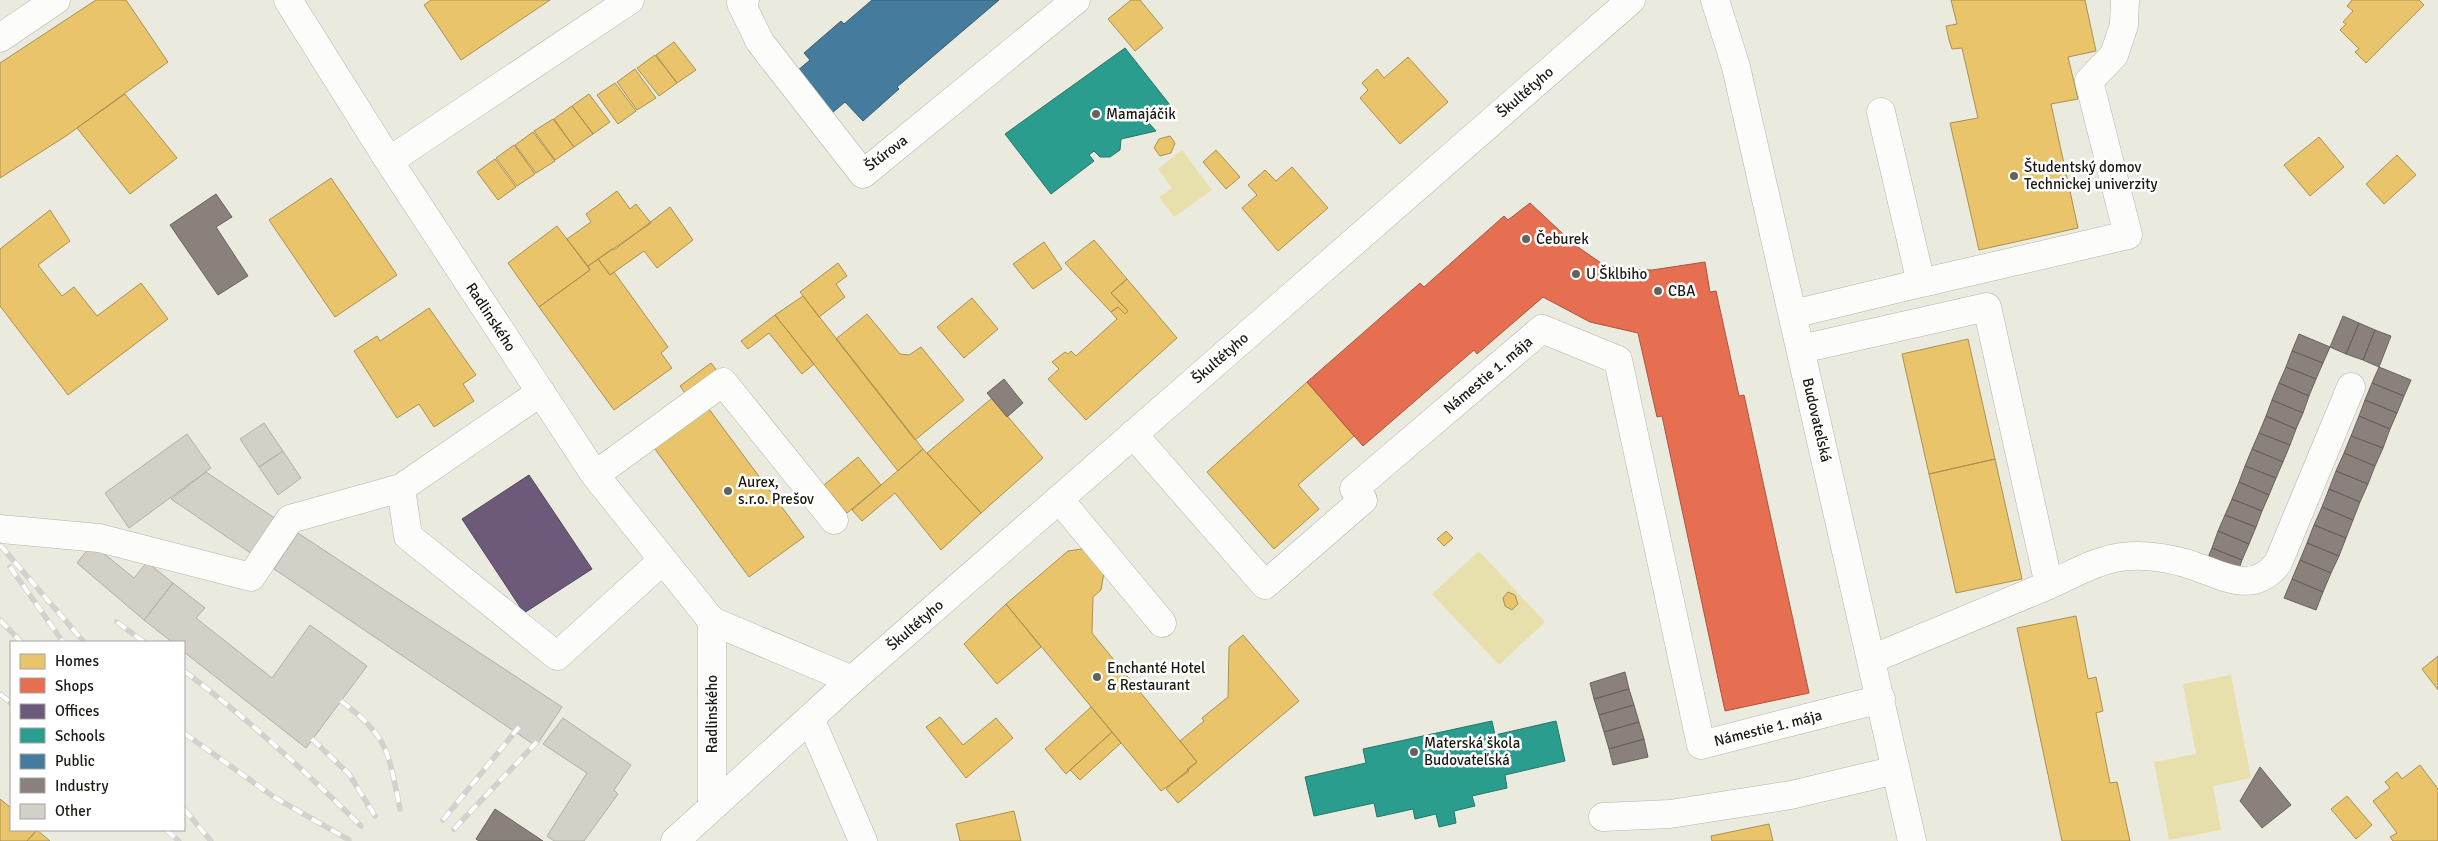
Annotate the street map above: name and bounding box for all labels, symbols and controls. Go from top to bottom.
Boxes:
street label: Škultétyho [1492,62,1557,121]
place label: Mamajáčik [1106,105,1176,123]
marker: Mamajáčik [1090,108,1102,120]
street label: Štúrova [860,130,911,175]
place label: Študentský domov Technickej univerzity [2024,157,2158,193]
marker: Študentský domov Technickej univerzity [2008,170,2020,182]
place label: Čeburek [1536,229,1589,248]
marker: Čeburek [1520,233,1532,245]
place label: U Šklbiho [1586,264,1648,283]
marker: U Šklbiho [1570,268,1582,280]
street label: Radlinského [462,279,520,355]
place label: CBA [1668,282,1695,300]
marker: CBA [1652,285,1664,297]
street label: Škultétyho [1187,328,1252,387]
street label: Námestie 1. mája [1440,333,1536,417]
street label: Budovateľská [1799,376,1835,464]
place label: Aurex, s.r.o. Prešov [738,473,814,508]
marker: Aurex, s.r.o. Prešov [722,485,734,497]
street label: Škultétyho [882,595,947,654]
legend [10,641,185,831]
text: Homes [55,652,99,670]
place label: Enchanté Hotel & Restaurant [1107,659,1205,694]
marker: Enchanté Hotel & Restaurant [1091,671,1103,683]
street label: Radlinského [703,675,721,753]
text: Shops [55,677,94,695]
text: Offices [55,702,100,720]
street label: Námestie 1. mája [1712,706,1824,750]
text: Schools [55,727,106,745]
place label: Materská škola Budovateľská [1424,734,1520,769]
marker: Materská škola Budovateľská [1408,746,1420,758]
text: Public [55,752,95,770]
text: Industry [55,777,108,795]
text: Other [55,802,92,820]

